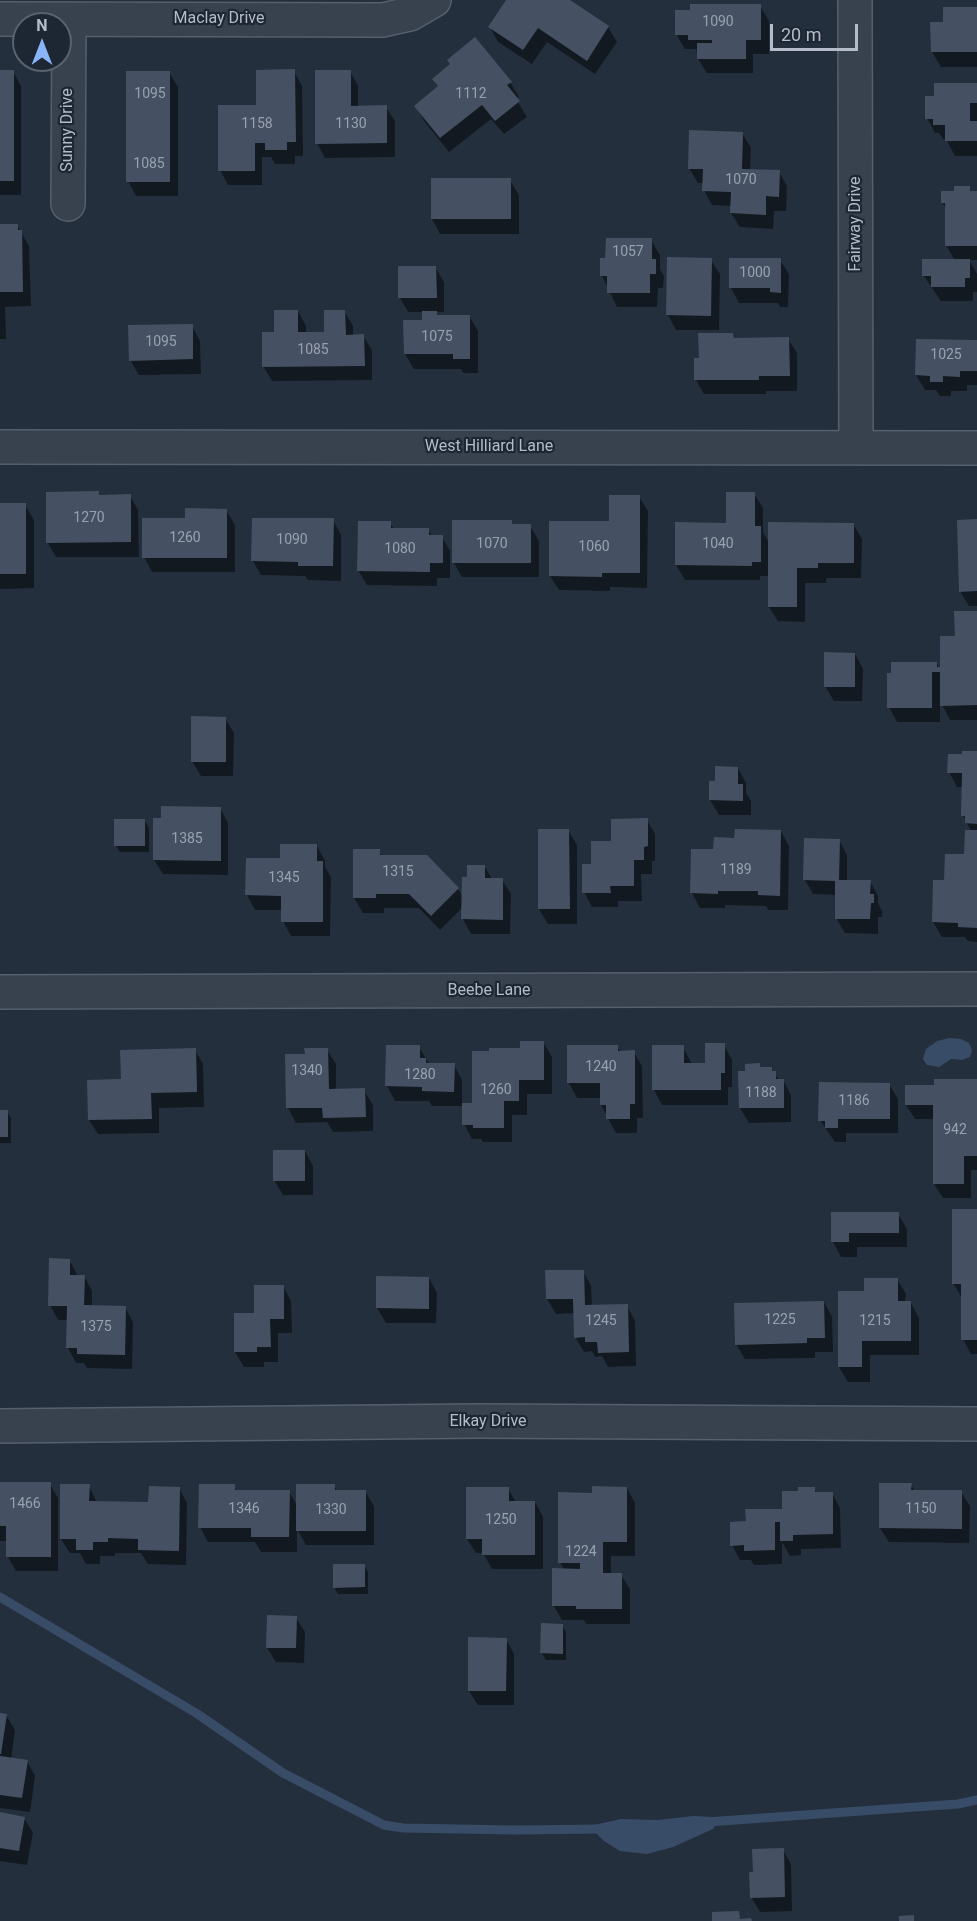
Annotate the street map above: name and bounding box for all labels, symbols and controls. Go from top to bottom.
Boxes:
street label: Maclay Drive [173,9,265,29]
north arrow [12,12,72,72]
scale bar [773,12,862,50]
house number: 1090 [702,14,734,30]
text: N [36,16,48,35]
text: 20 m [781,24,821,45]
house number: 1095 [134,86,166,102]
house number: 1112 [455,86,487,102]
street label: Sunny Drive [58,88,78,172]
house number: 1158 [241,116,273,132]
house number: 1130 [335,116,367,132]
house number: 1085 [133,156,165,172]
house number: 1070 [725,172,757,188]
street label: Fairway Drive [846,177,866,271]
house number: 1057 [612,244,644,260]
house number: 1000 [739,265,771,281]
house number: 1075 [421,329,453,345]
house number: 1095 [145,334,177,350]
house number: 1085 [297,342,329,358]
house number: 1025 [930,347,962,363]
street label: West Hilliard Lane [425,437,553,457]
house number: 1270 [73,510,105,526]
house number: 1260 [169,530,201,546]
house number: 1090 [276,532,308,548]
house number: 1070 [476,536,508,552]
house number: 1040 [702,536,734,552]
house number: 1060 [578,539,610,555]
house number: 1080 [384,541,416,557]
house number: 1385 [171,831,203,847]
house number: 1189 [720,862,752,878]
house number: 1315 [382,864,414,880]
house number: 1345 [268,870,300,886]
street label: Beebe Lane [447,981,531,1001]
house number: 1240 [585,1059,617,1075]
house number: 1340 [291,1063,323,1079]
house number: 1280 [404,1067,436,1083]
house number: 1260 [480,1082,512,1098]
house number: 1188 [745,1085,777,1101]
house number: 1186 [838,1093,870,1109]
house number: 942 [943,1122,967,1138]
house number: 1225 [764,1312,796,1328]
house number: 1245 [585,1313,617,1329]
house number: 1215 [859,1313,891,1329]
house number: 1375 [80,1319,112,1335]
street label: Elkay Drive [449,1412,527,1432]
house number: 1466 [9,1496,41,1512]
house number: 1346 [228,1501,260,1517]
house number: 1150 [905,1501,937,1517]
house number: 1330 [315,1502,347,1518]
house number: 1250 [485,1512,517,1528]
house number: 1224 [565,1544,597,1560]

